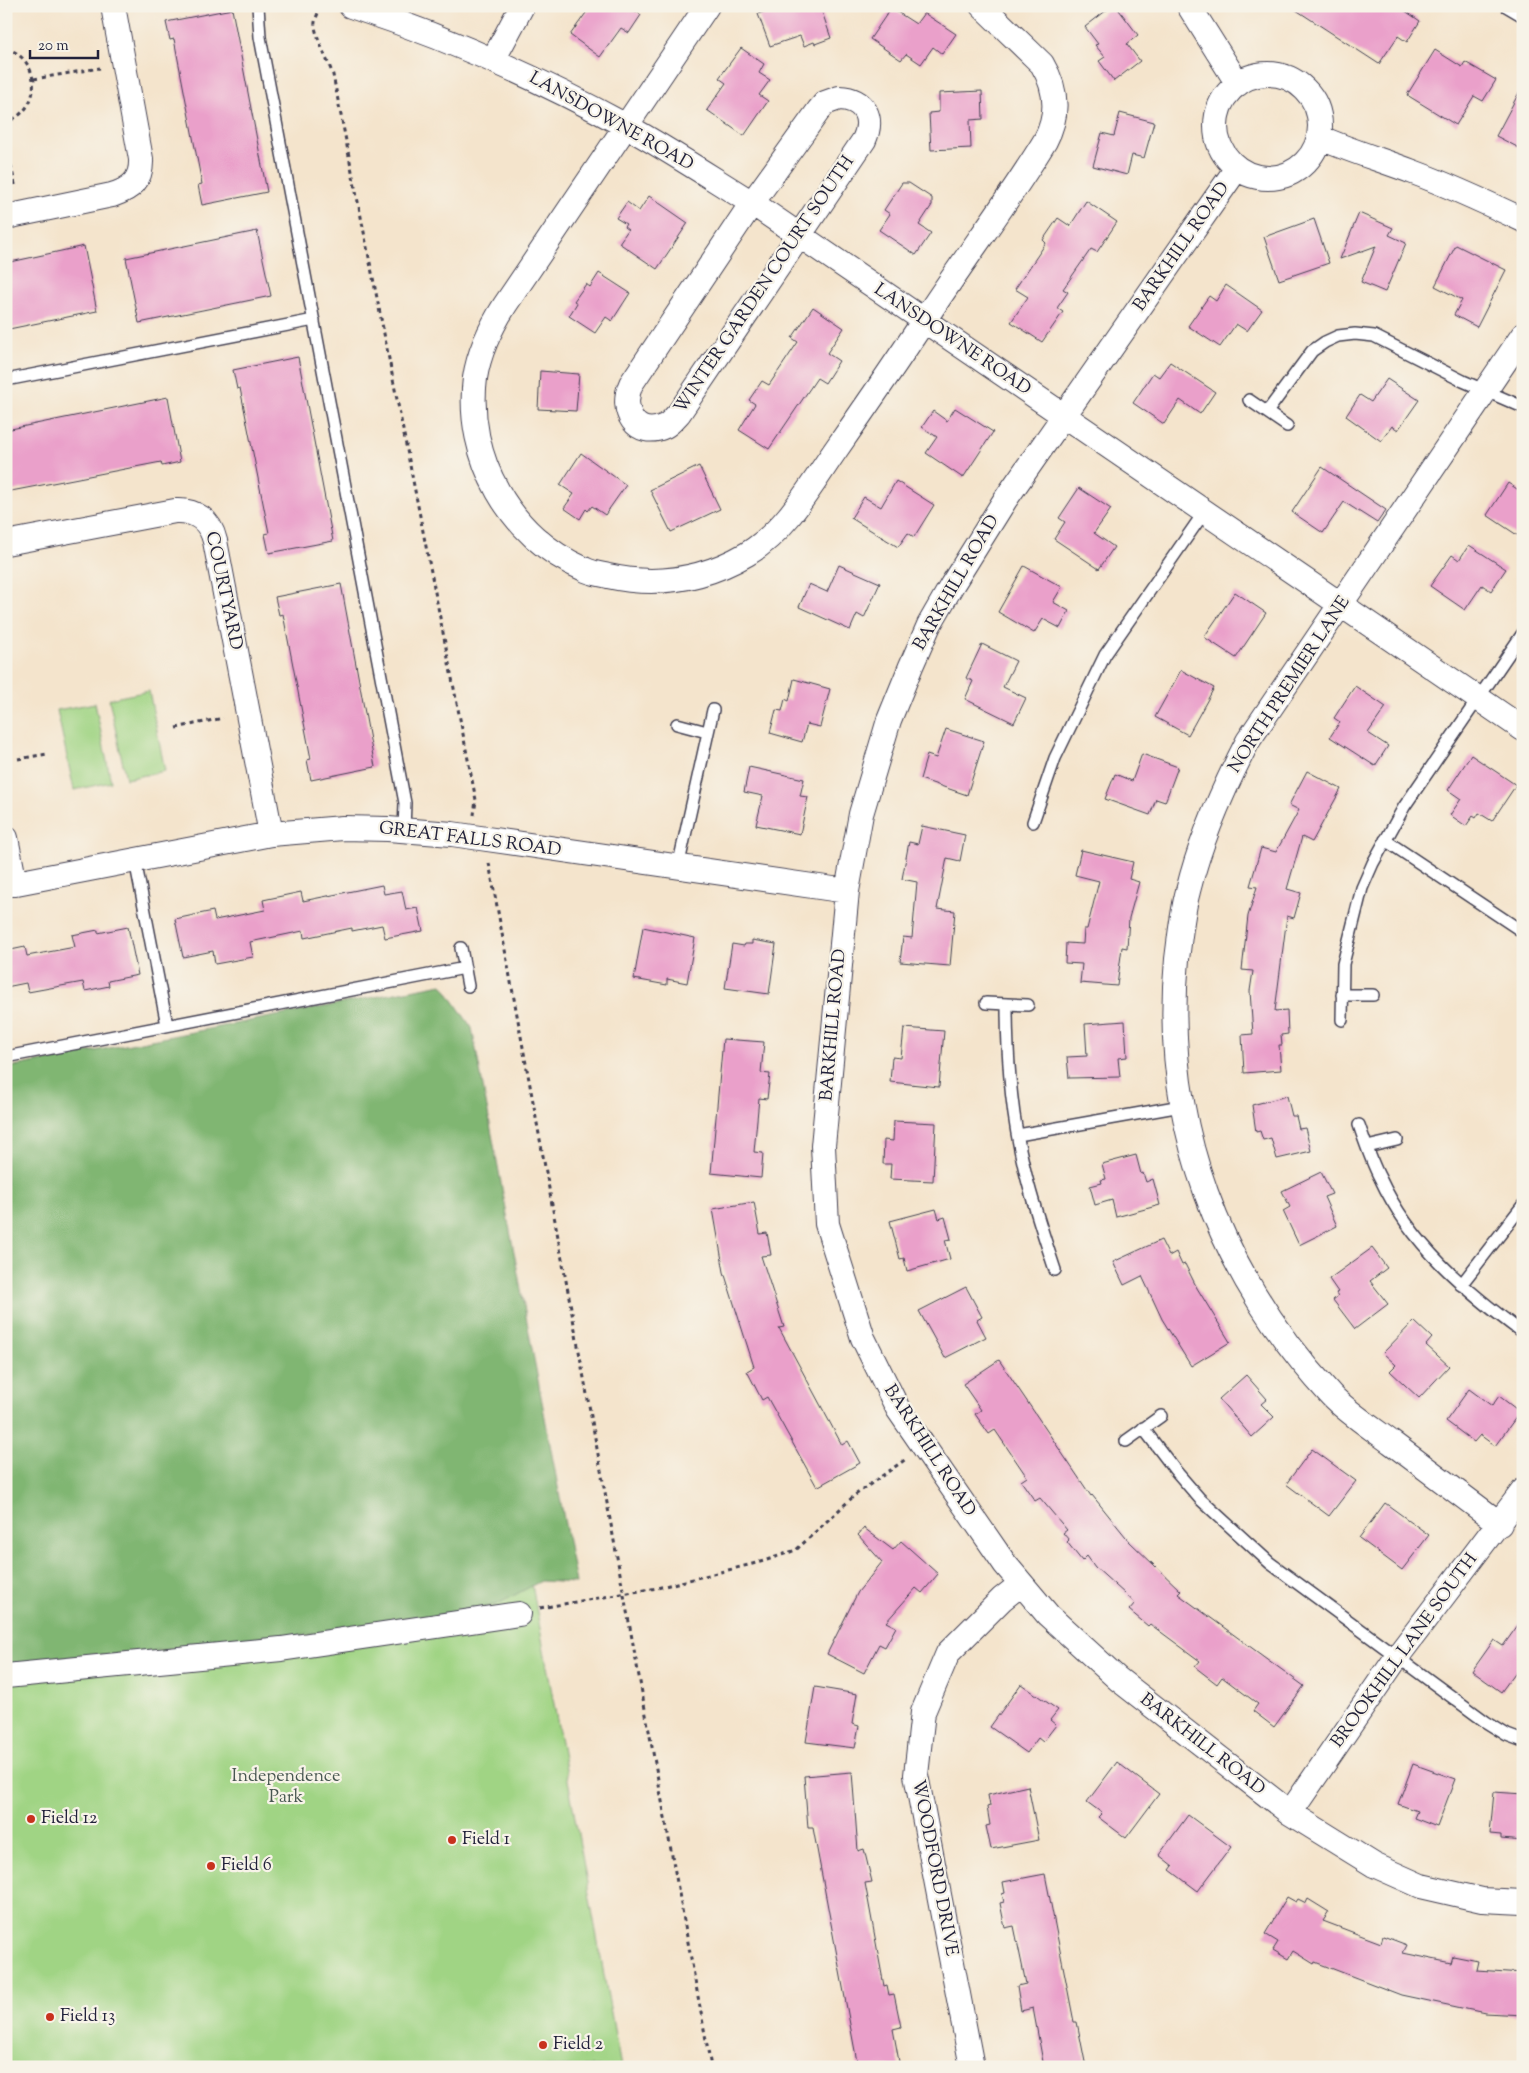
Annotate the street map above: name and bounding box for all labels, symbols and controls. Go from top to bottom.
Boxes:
scale bar [30,28,98,60]
text: 20 m [38,36,69,57]
street label: LANSDOWNE ROAD [524,66,698,178]
street label: WINTER GARDEN COURT SOUTH [669,151,861,419]
street label: BARKHILL ROAD [1128,177,1236,317]
street label: LANSDOWNE ROAD [868,278,1036,402]
street label: BARKHILL ROAD [908,510,1006,656]
street label: COURTYARD [198,529,248,653]
street label: NORTH PREMIER LANE [1223,591,1357,779]
street label: GREAT FALLS ROAD [377,816,563,864]
street label: BARKHILL ROAD [814,948,854,1102]
street label: BARKHILL ROAD [876,1380,982,1522]
street label: BROOKHILL LANE SOUTH [1325,1548,1485,1754]
street label: BARKHILL ROAD [1134,1688,1270,1802]
park label: Independence Park [232,1764,340,1811]
street label: WOODFORD DRIVE [904,1777,964,1959]
place label: Field 12 [41,1806,98,1832]
marker: Field 12 [25,1813,37,1825]
place label: Field 1 [462,1827,510,1853]
marker: Field 1 [446,1834,458,1846]
place label: Field 6 [221,1853,272,1879]
marker: Field 6 [205,1860,217,1872]
place label: Field 13 [60,2004,115,2030]
marker: Field 13 [44,2011,56,2023]
place label: Field 2 [553,2032,604,2058]
marker: Field 2 [537,2039,549,2051]

